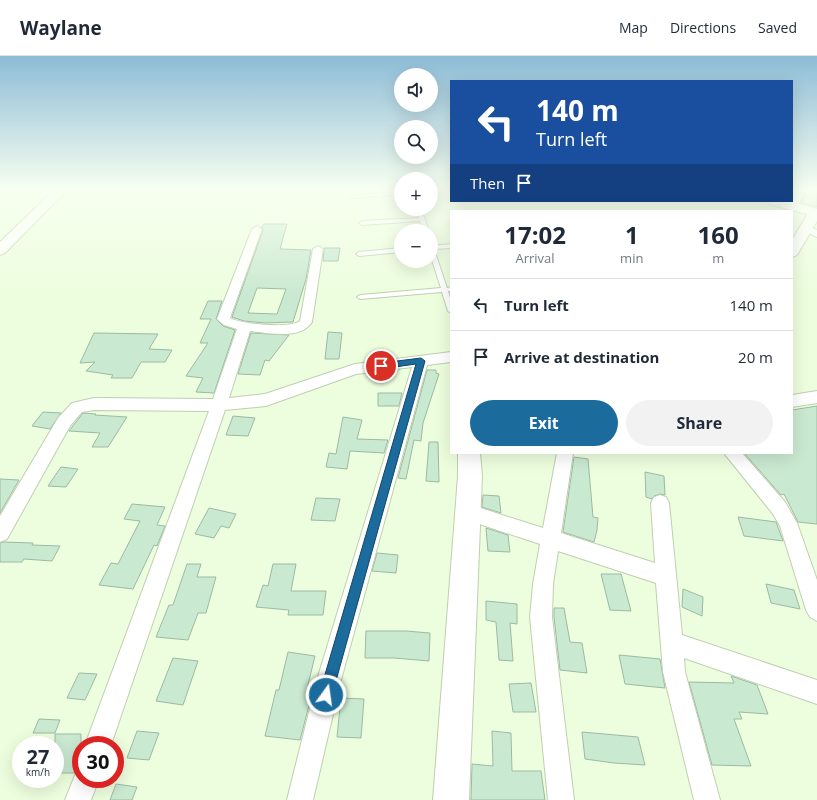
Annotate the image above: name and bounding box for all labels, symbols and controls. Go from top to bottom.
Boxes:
text: Waylane [20,15,102,41]
text: Map [619,18,648,37]
text: Directions [670,18,736,37]
text: Saved [758,18,797,37]
map controls [394,68,438,268]
button: sound [394,68,438,112]
text: 140 m [536,91,619,129]
icon: left [470,96,522,148]
button: search [394,120,438,164]
text: Turn left [536,127,607,151]
button: + [394,172,438,216]
icon: arrive [513,172,535,194]
text: Then [470,173,505,193]
text: 17:02 [504,218,566,251]
text: 1 [625,218,639,251]
text: 160 [698,218,739,251]
button: − [394,224,438,268]
text: Arrival [515,249,555,267]
text: min [620,249,643,267]
text: m [712,249,724,267]
icon: left [470,294,492,316]
text: Turn left [504,295,569,315]
text: 140 m [729,295,773,315]
icon: arrive [470,346,492,368]
text: Arrive at destination [504,347,659,367]
text: 20 m [738,347,773,367]
pin [364,349,398,383]
icon: arrive [370,355,392,377]
button: Exit [470,400,618,446]
button: Share [626,400,773,446]
position arrow [305,674,347,716]
speed limit sign: 30 [72,736,124,788]
text: 27 [27,743,49,770]
text: km/h [26,765,50,779]

